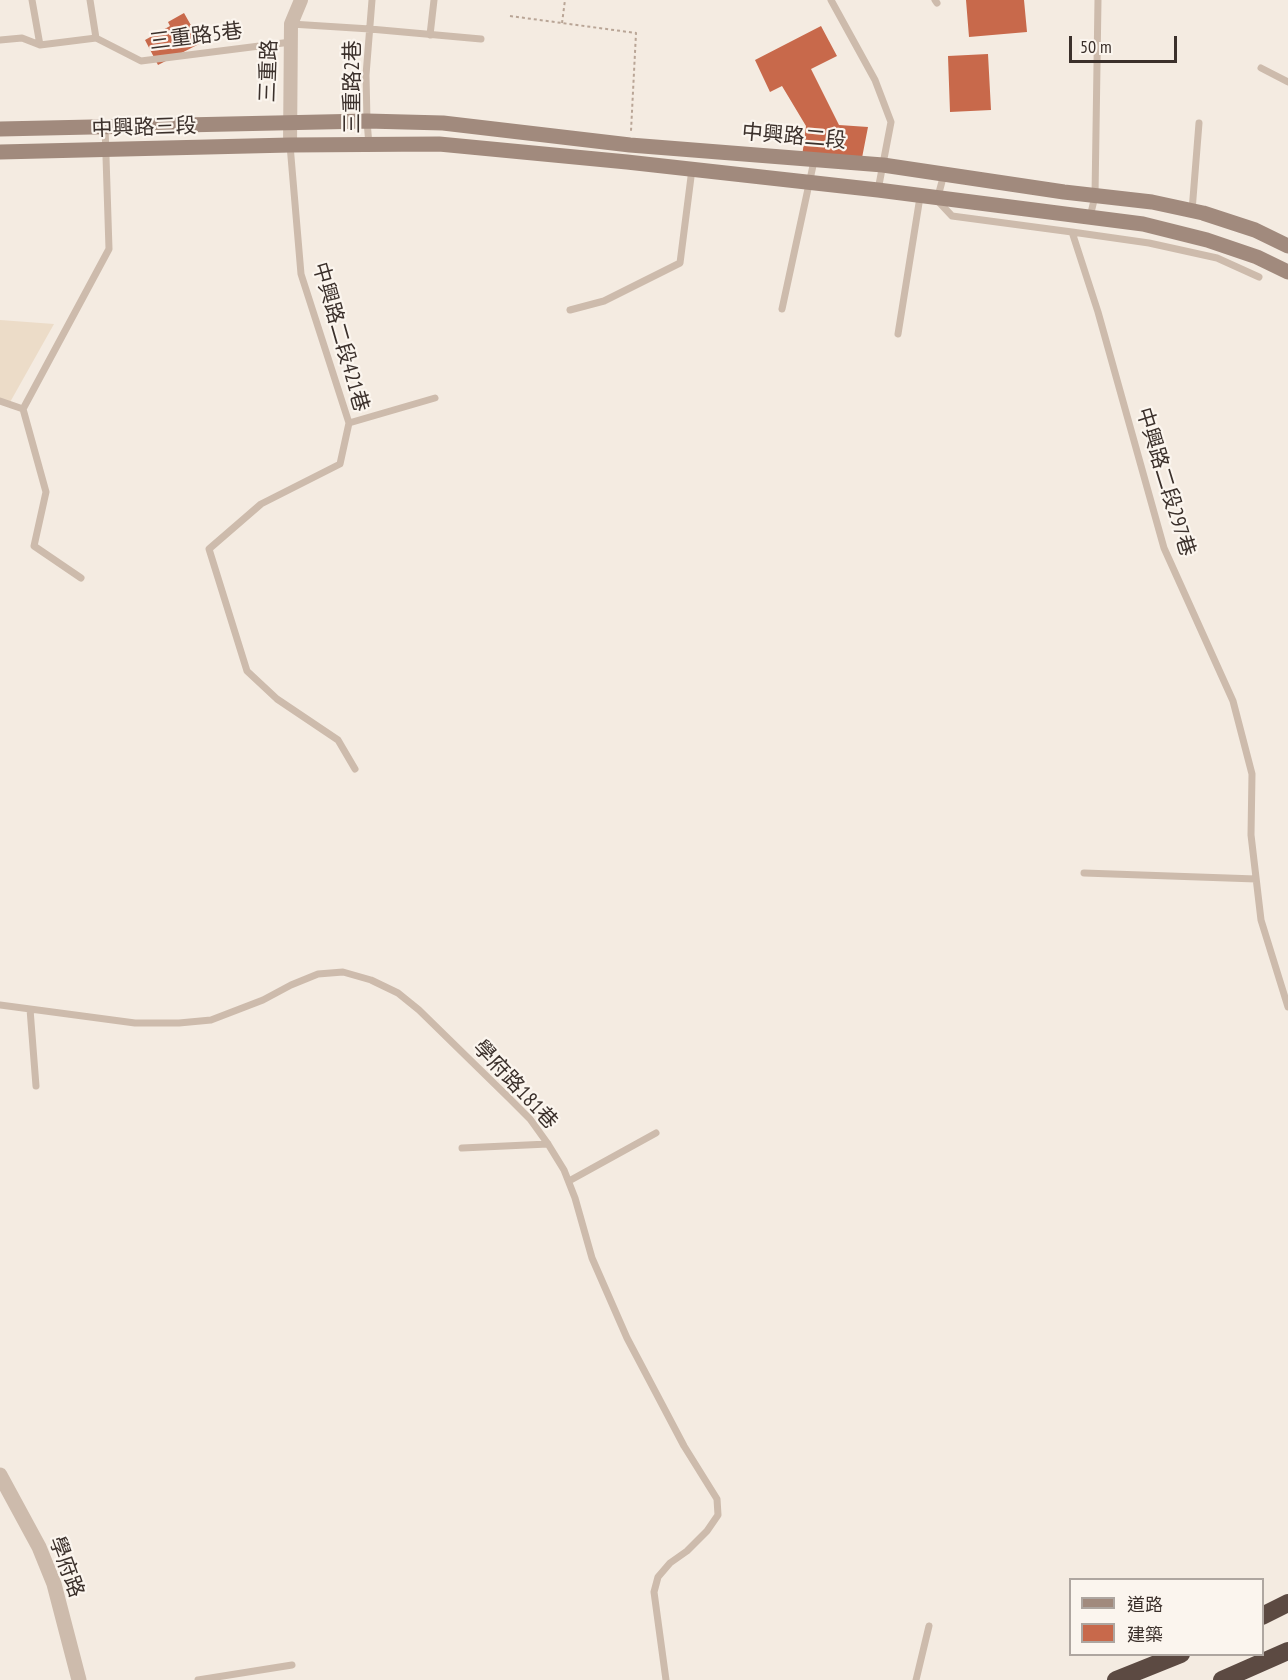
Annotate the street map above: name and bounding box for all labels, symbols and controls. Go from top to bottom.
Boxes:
street label: 三重路5巷 [148,19,244,55]
scale bar [1072,24,1180,62]
text: 50 m [1080,35,1112,58]
street label: 三重路 [255,39,283,103]
street label: 三重路2巷 [340,40,366,134]
street label: 中興路三段 [91,114,197,142]
street label: 中興路二段 [741,120,847,154]
street label: 中興路二段421巷 [307,259,373,415]
street label: 中興路二段297巷 [1130,405,1200,559]
street label: 學府路181巷 [467,1035,563,1135]
street label: 學府路 [43,1533,89,1601]
legend [1069,1578,1264,1656]
text: 道路 [1127,1593,1163,1616]
text: 建築 [1127,1623,1163,1646]

